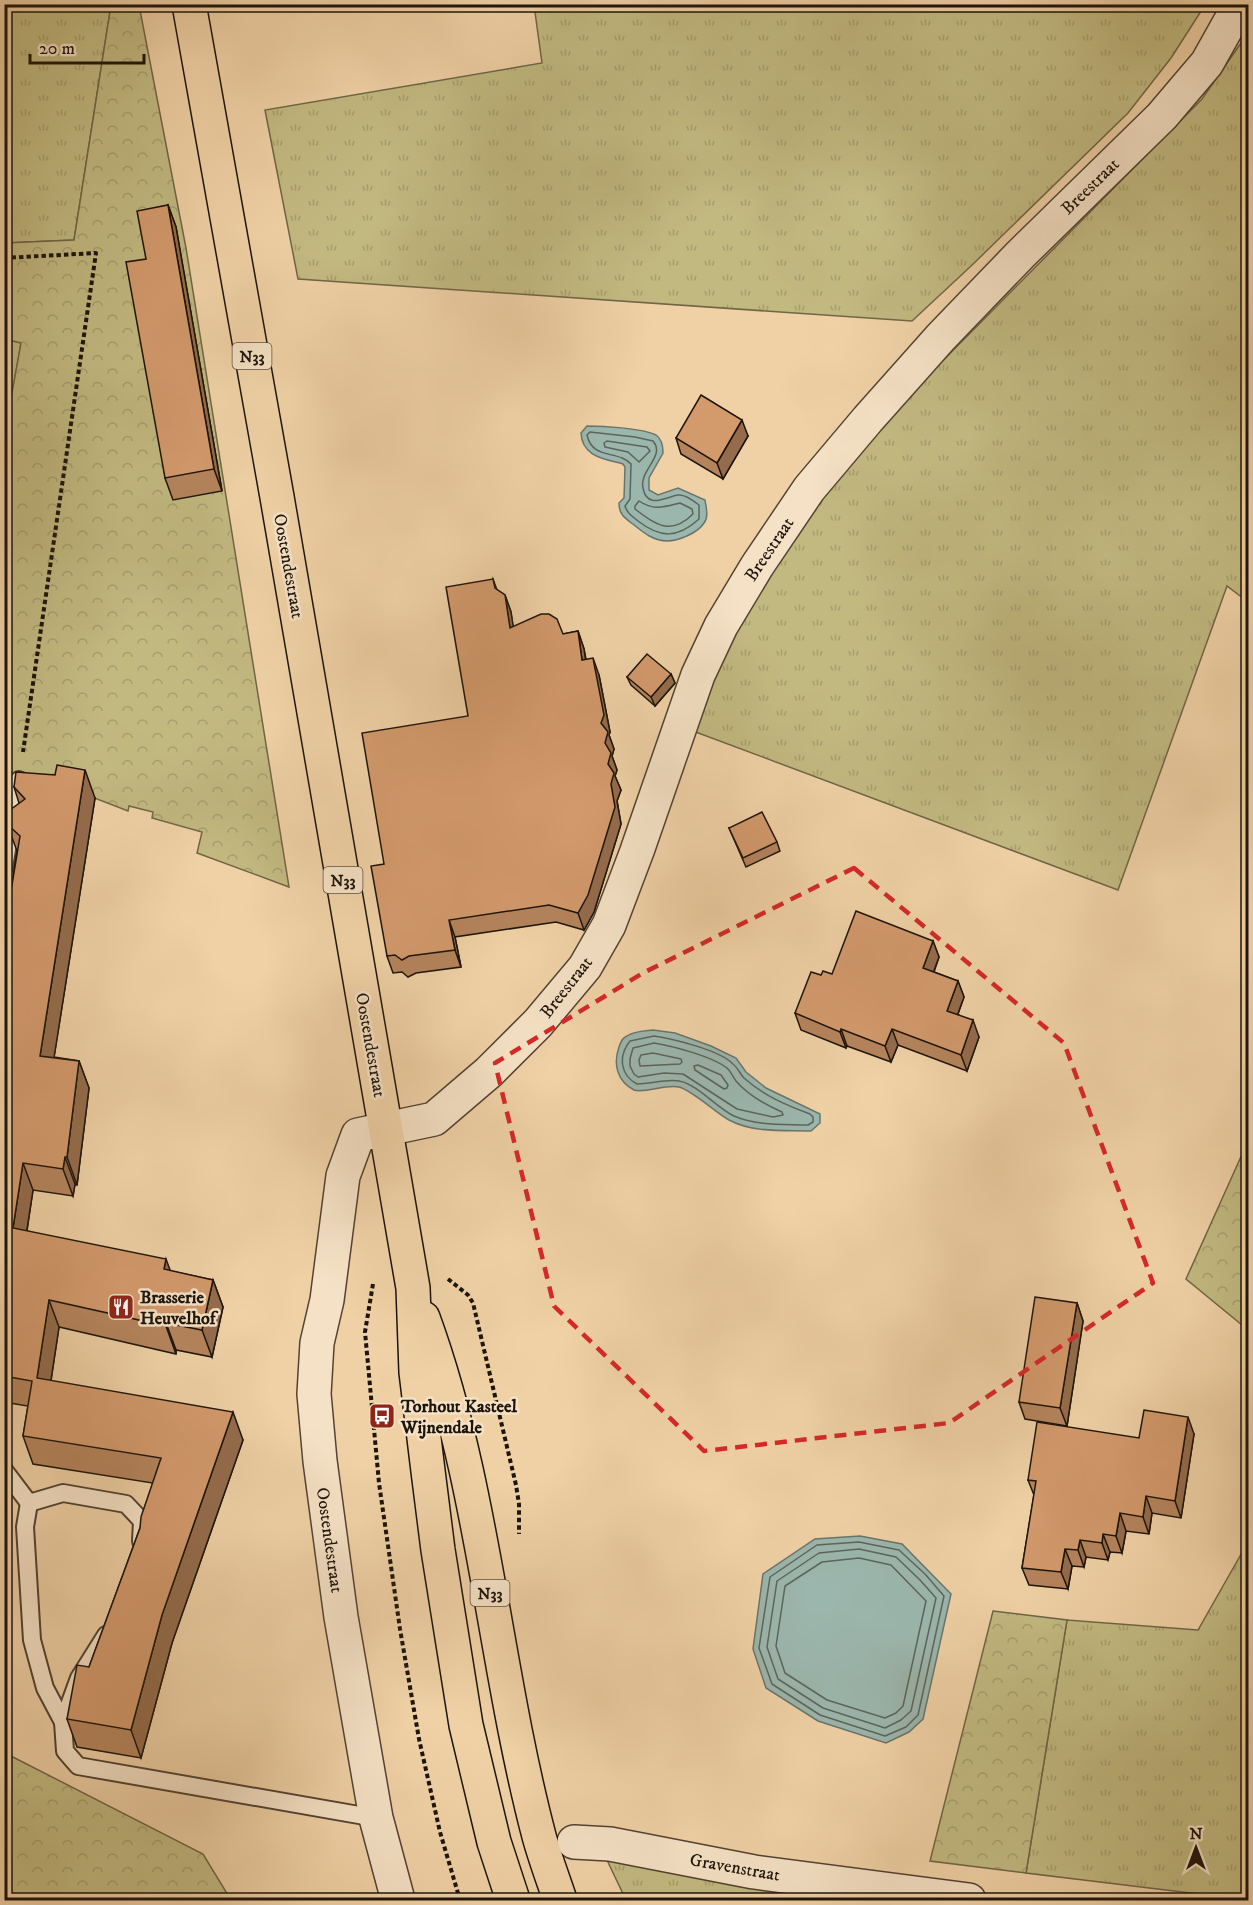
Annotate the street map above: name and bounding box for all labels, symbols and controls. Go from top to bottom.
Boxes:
scale bar [30,27,144,65]
text: 20 m [39,38,75,60]
street label: Breestraat [1057,153,1125,220]
road number: N33 [232,343,272,369]
street label: Oostendestraat [268,512,308,621]
street label: Breestraat [740,513,799,586]
road number: N33 [324,867,362,893]
street label: Breestraat [536,952,598,1023]
street label: Oostendestraat [350,991,390,1100]
place label: Brasserie Heuvelhof [140,1287,219,1330]
restaurant icon: Brasserie Heuvelhof [106,1292,136,1322]
place label: Torhout Kasteel Wijnendale [400,1396,517,1439]
bus stop icon: Torhout Kasteel Wijnendale [367,1401,397,1431]
street label: Oostendestraat [311,1486,347,1594]
road number: N33 [470,1580,510,1606]
north arrow [1166,1818,1226,1878]
text: N [1189,1824,1203,1844]
street label: Gravenstraat [688,1849,782,1887]

